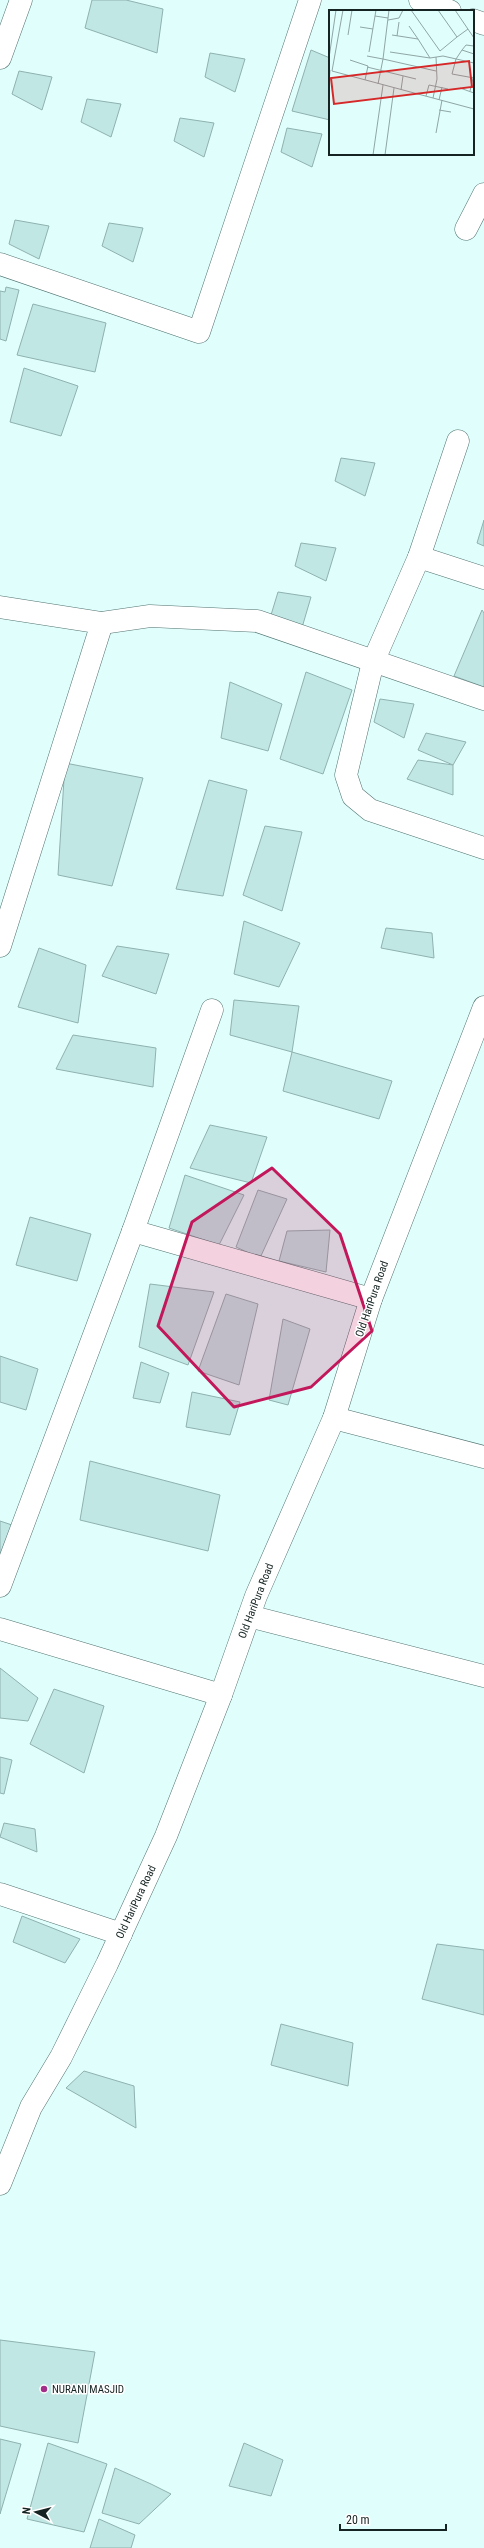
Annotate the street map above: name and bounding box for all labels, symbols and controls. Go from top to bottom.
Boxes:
inset map [329,10,474,155]
street label: Old HariPura Road [353,1259,391,1339]
street label: Old HariPura Road [236,1562,276,1640]
street label: Old HariPura Road [113,1863,159,1941]
place label: NURANI MASJID [52,2383,124,2396]
marker: NURANI MASJID [39,2384,49,2394]
north arrow [16,2492,56,2532]
text: N [20,2506,33,2515]
scale bar [340,2506,446,2532]
text: 20 m [346,2513,370,2527]

